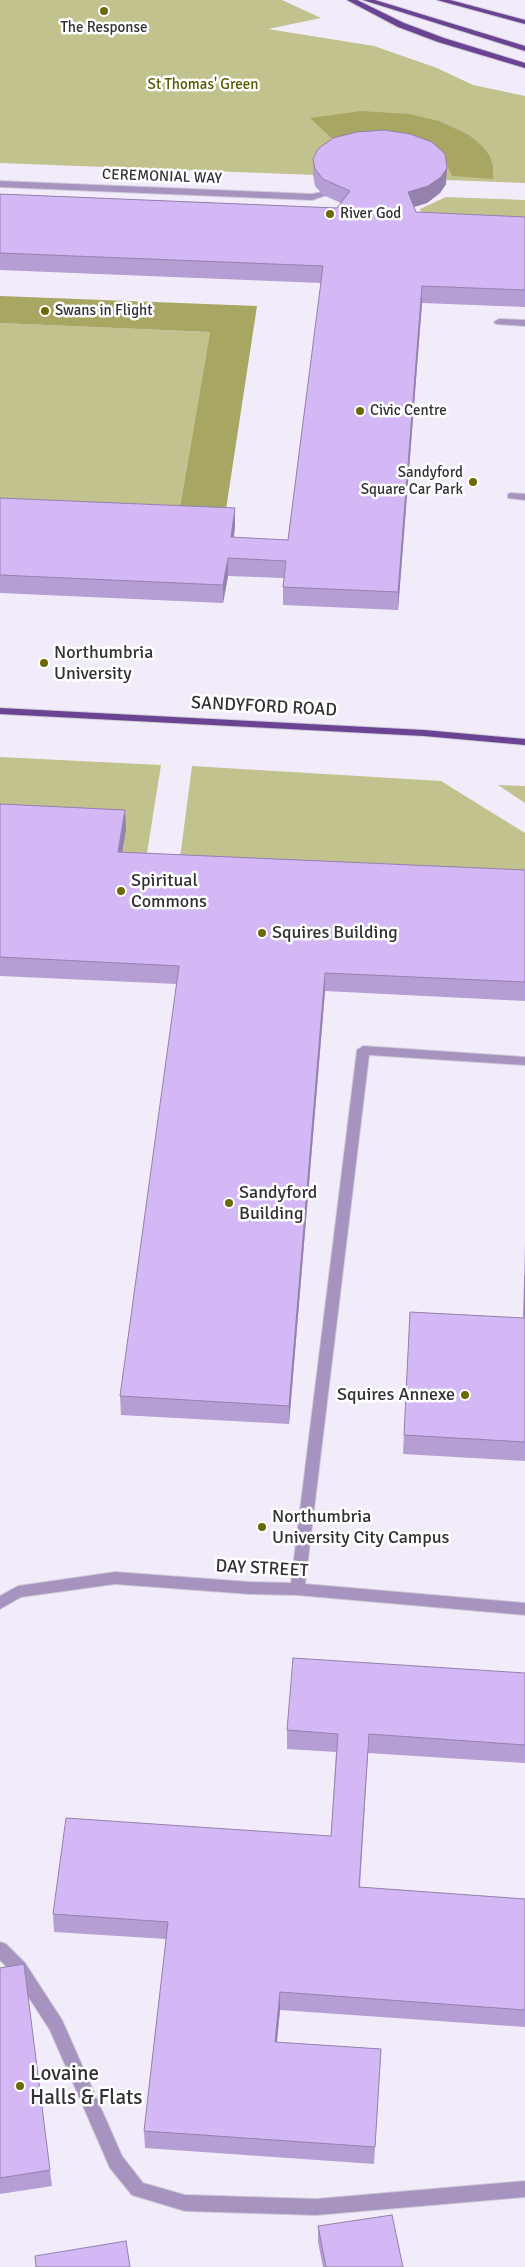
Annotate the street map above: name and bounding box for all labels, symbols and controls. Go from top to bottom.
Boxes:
marker: The Response [98,5,110,17]
place label: The Response [60,19,148,37]
park label: St Thomas' Green [148,76,258,94]
street label: CEREMONIAL WAY [102,166,222,188]
place label: River God [340,205,401,223]
marker: River God [324,208,336,220]
place label: Swans in Flight [55,302,153,320]
marker: Swans in Flight [39,305,51,317]
place label: Civic Centre [370,402,447,420]
marker: Civic Centre [354,405,366,417]
place label: Sandyford Square Car Park [361,464,463,499]
marker: Sandyford Square Car Park [467,476,479,488]
place label: Northumbria University [54,642,153,684]
marker: Northumbria University [38,657,50,669]
street label: SANDYFORD ROAD [190,692,338,722]
place label: Spiritual Commons [131,870,207,912]
marker: Spiritual Commons [115,885,127,897]
place label: Squires Building [272,922,398,944]
marker: Squires Building [256,927,268,939]
place label: Sandyford Building [239,1182,317,1224]
marker: Sandyford Building [223,1197,235,1209]
place label: Squires Annexe [337,1384,455,1406]
marker: Squires Annexe [459,1389,471,1401]
place label: Northumbria University City Campus [272,1506,449,1548]
marker: Northumbria University City Campus [256,1521,268,1533]
street label: DAY STREET [215,1556,309,1582]
place label: Lovaine Halls & Flats [30,2061,143,2111]
marker: Lovaine Halls & Flats [14,2080,26,2092]

